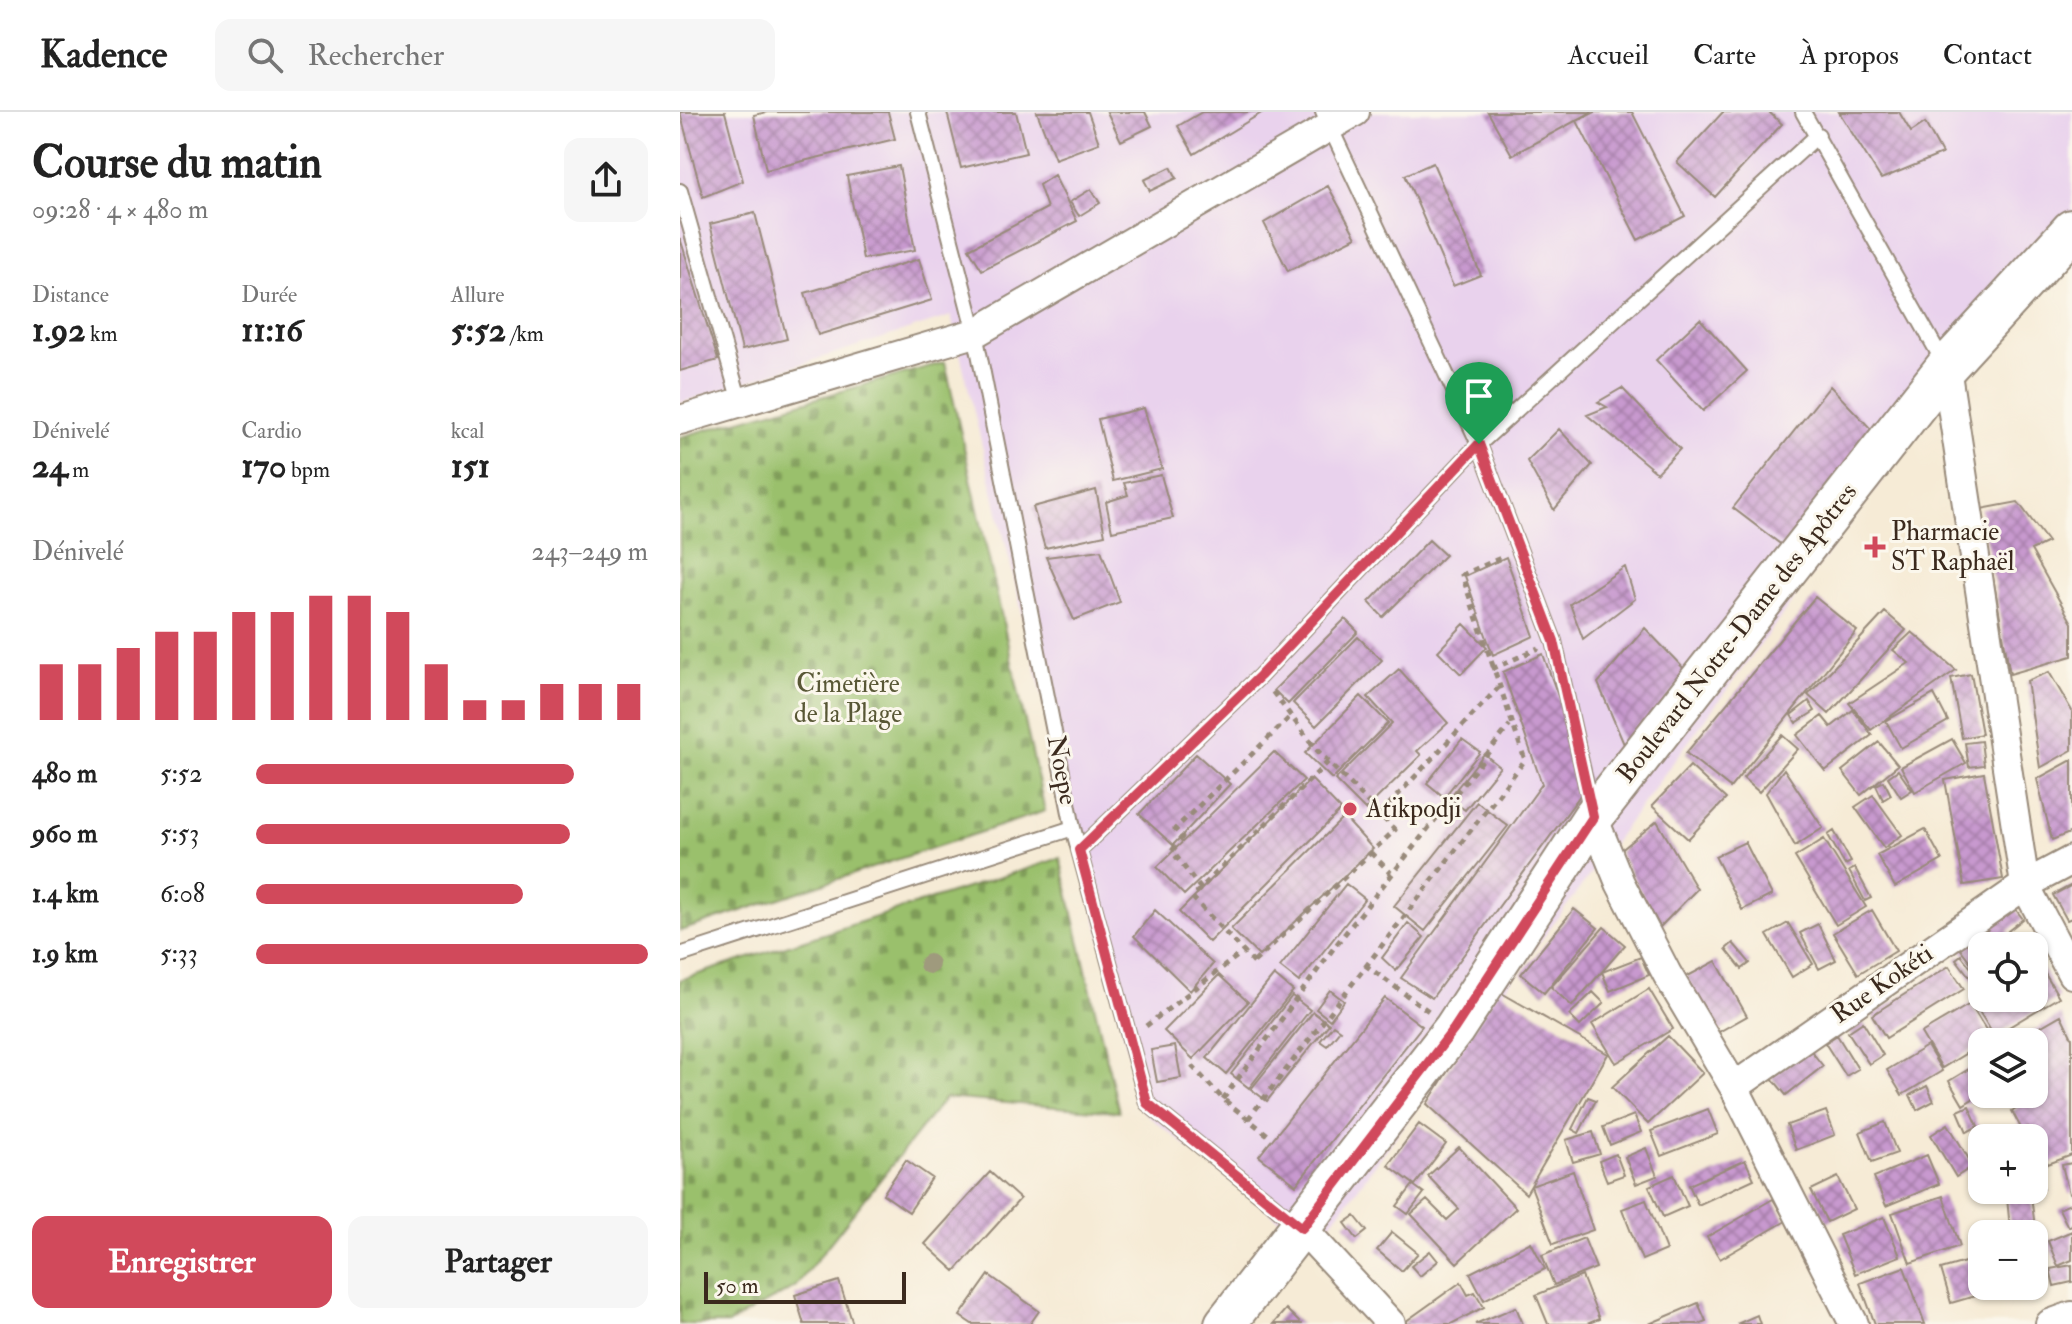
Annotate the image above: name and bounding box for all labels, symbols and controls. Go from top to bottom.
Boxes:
search box [215,19,775,91]
text: Kadence [40,31,167,79]
icon: search [243,33,287,77]
text: Rechercher [307,37,444,74]
text: Accueil [1568,38,1649,73]
text: Carte [1693,38,1756,73]
text: À propos [1800,38,1899,73]
text: Contact [1943,38,2032,73]
text: Course du matin [32,136,322,191]
button: share [564,138,648,222]
text: 09:28 · 4 × 480 m [32,194,208,226]
text: Distance [32,281,109,309]
text: Durée [241,281,297,309]
text: Allure [451,281,505,309]
text: 1.92 [32,309,85,352]
text: 11:16 [241,309,303,352]
text: 5:52 [451,309,506,352]
text: km [85,320,118,348]
text: /km [506,320,544,348]
pin [1445,362,1513,444]
icon: arrive [1457,374,1501,418]
text: Dénivelé [32,417,109,445]
text: Cardio [241,417,302,445]
text: kcal [451,417,484,445]
text: 24 [32,445,68,488]
text: 170 [241,445,286,488]
text: 151 [451,445,490,488]
text: m [68,456,89,484]
text: bpm [286,456,330,484]
street label: Boulevard Notre-Dame des Apôtres [1610,477,1865,790]
place label: Pharmacie ST Raphaël [1891,516,2015,579]
text: Dénivelé [32,536,124,568]
text: 243–249 m [532,536,648,568]
marker: Pharmacie ST Raphaël [1866,538,1884,556]
park label: Cimetière de la Plage [794,668,902,730]
street label: Noepe [1039,733,1084,808]
text: 480 m [32,758,97,790]
text: 5:52 [160,758,202,790]
place label: Atikpodji [1365,793,1462,826]
marker: Atikpodji [1341,800,1359,818]
text: 960 m [32,818,97,850]
text: 5:53 [160,818,199,850]
text: 1.4 km [32,878,99,910]
text: 6:08 [160,878,205,910]
map controls [1968,932,2048,1300]
button: locate [1968,932,2048,1012]
street label: Rue Kokéti [1825,937,1939,1031]
text: 1.9 km [32,938,98,970]
text: 5:33 [160,938,198,970]
button: layers [1968,1028,2048,1108]
button: + [1968,1124,2048,1204]
button: Enregistrer [32,1216,332,1308]
button: Partager [348,1216,648,1308]
button: − [1968,1220,2048,1300]
scale bar [704,1268,906,1304]
text: 50 m [716,1272,758,1300]

